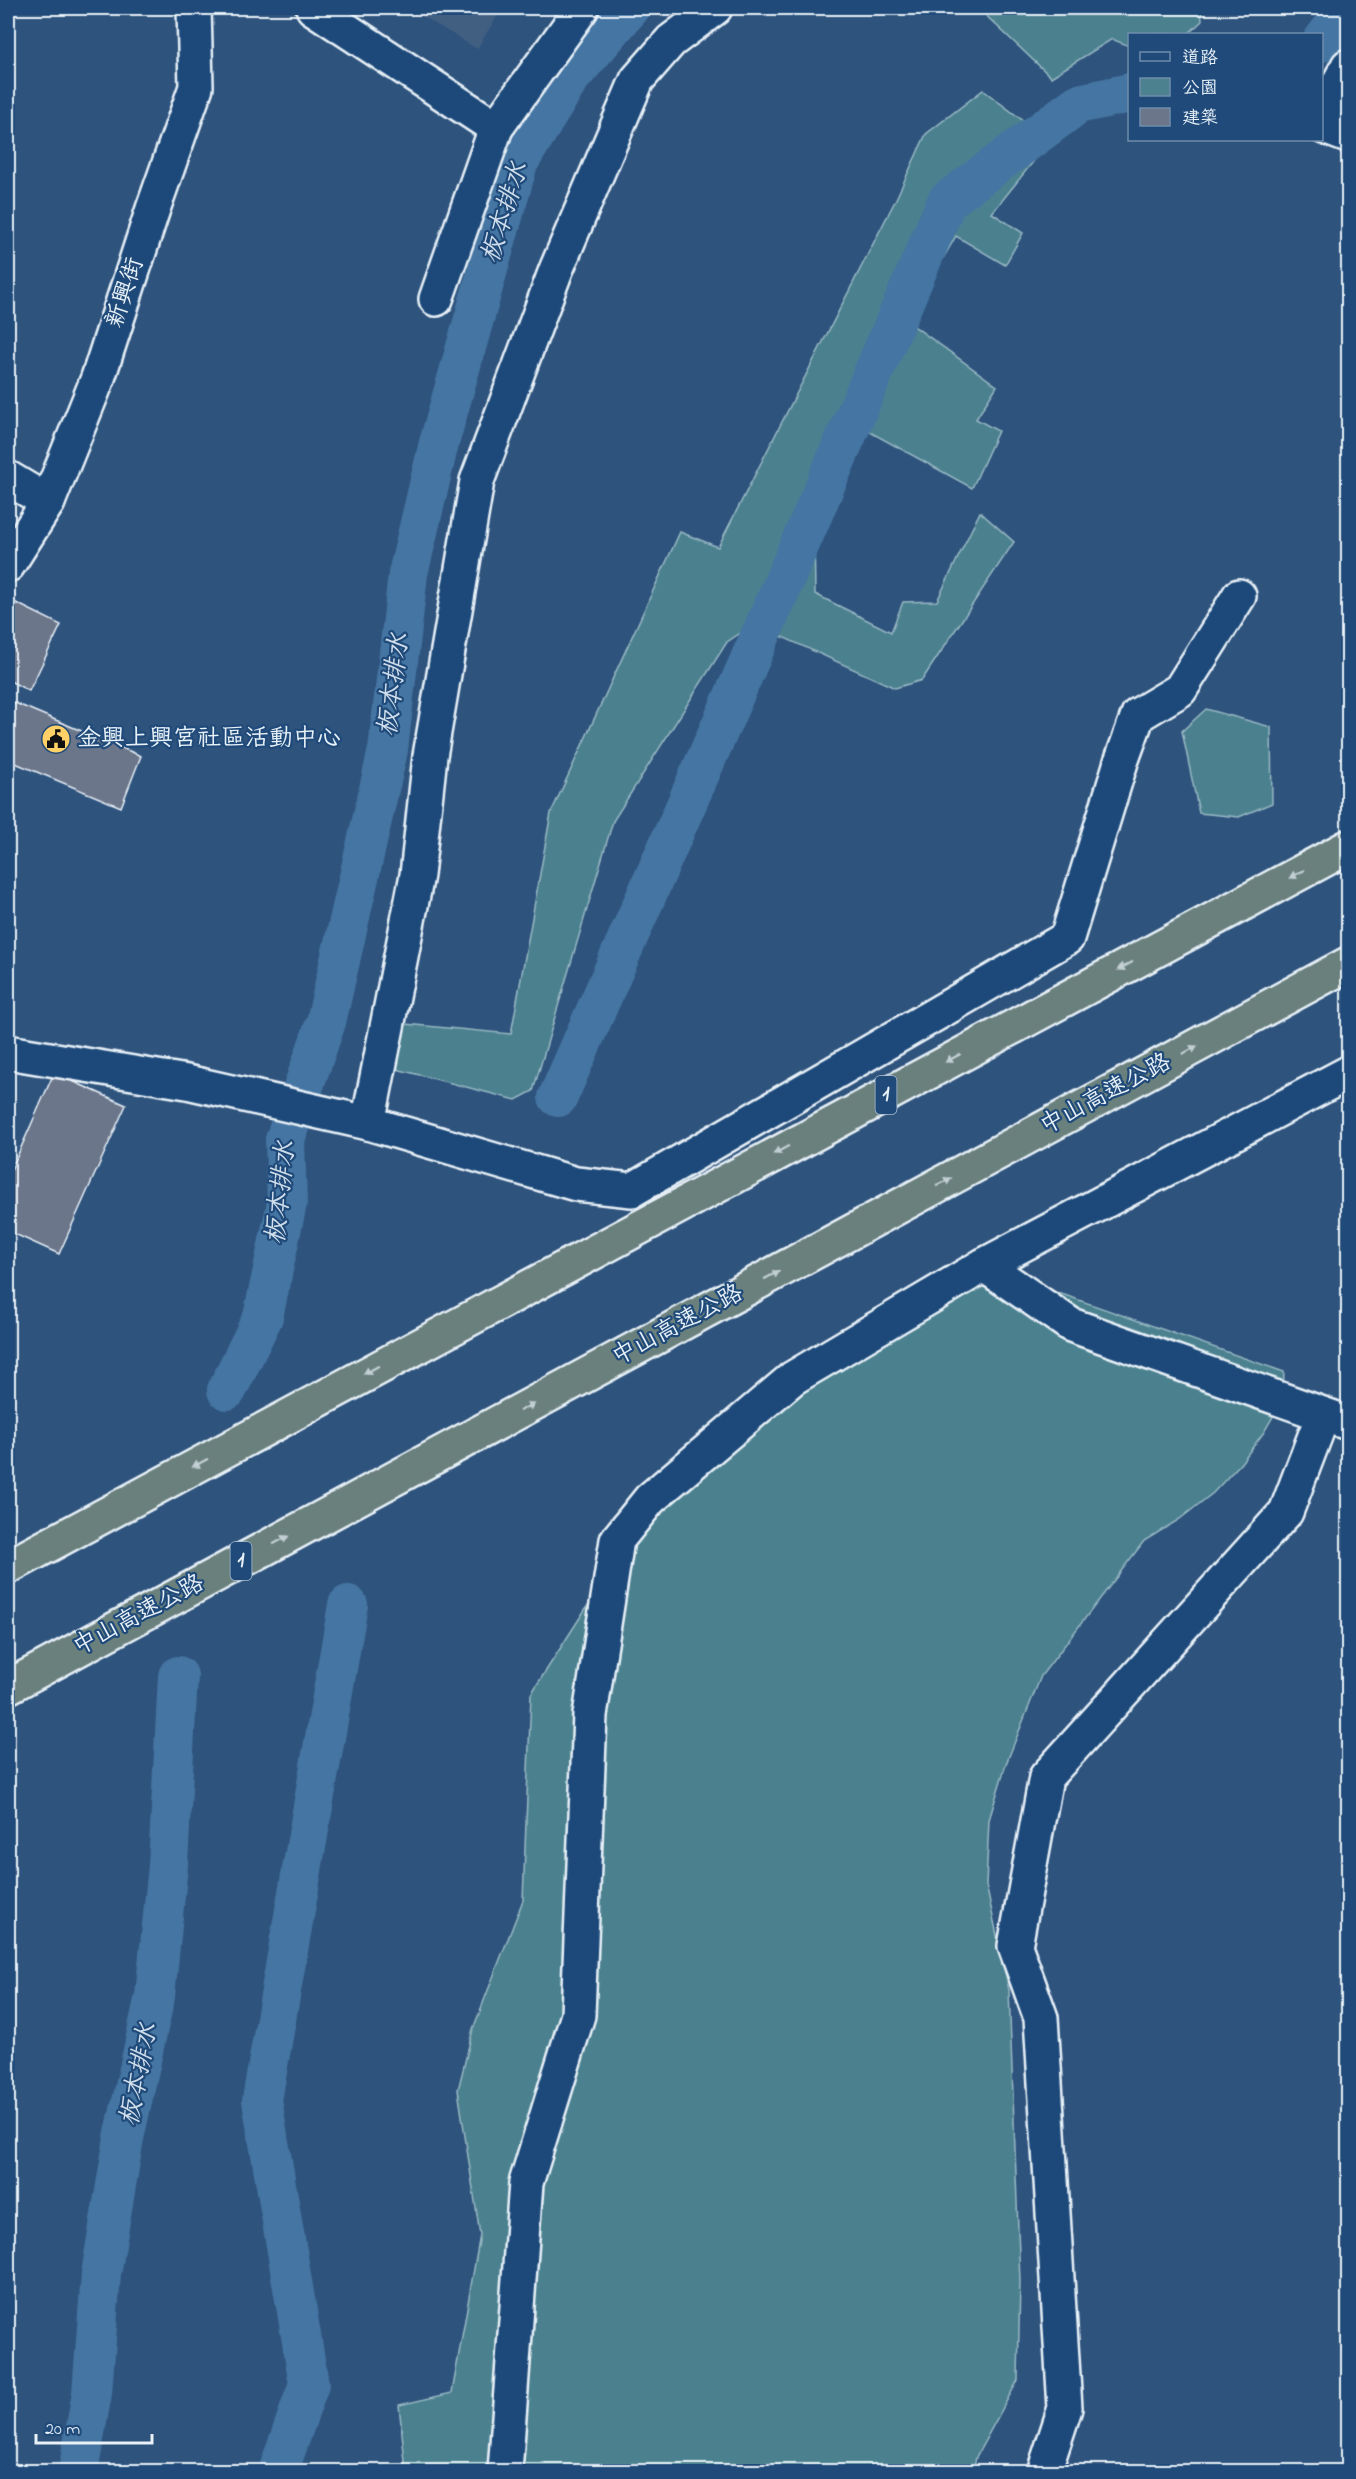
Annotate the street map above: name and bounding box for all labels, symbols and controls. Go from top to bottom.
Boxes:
legend [1128,33,1323,141]
text: 道路 [1182,46,1218,72]
text: 公園 [1182,76,1218,102]
text: 建築 [1182,106,1218,132]
water label: 板本排水 [473,157,540,268]
street label: 新興街 [98,253,154,333]
water label: 板本排水 [370,630,420,739]
place label: 金興上興宮社區活動中心 [77,722,341,757]
public building icon: 金興上興宮社區活動中心 [40,723,72,755]
one-way arrow [1288,869,1306,879]
one-way arrow [1116,961,1134,971]
one-way arrow [1181,1045,1198,1055]
street label: 中山高速公路 [1034,1046,1178,1144]
one-way arrow [944,1053,961,1063]
road number: 1 [876,1076,896,1114]
water label: 板本排水 [258,1138,306,1247]
one-way arrow [772,1145,789,1155]
one-way arrow [936,1177,953,1187]
one-way arrow [764,1270,781,1280]
street label: 中山高速公路 [606,1277,750,1375]
one-way arrow [362,1365,379,1375]
one-way arrow [519,1402,536,1412]
one-way arrow [191,1458,208,1468]
one-way arrow [273,1535,290,1545]
road number: 1 [230,1542,252,1580]
street label: 中山高速公路 [67,1567,211,1665]
water label: 板本排水 [111,2019,169,2130]
scale bar [36,2407,152,2445]
text: 20 m [45,2417,80,2443]

